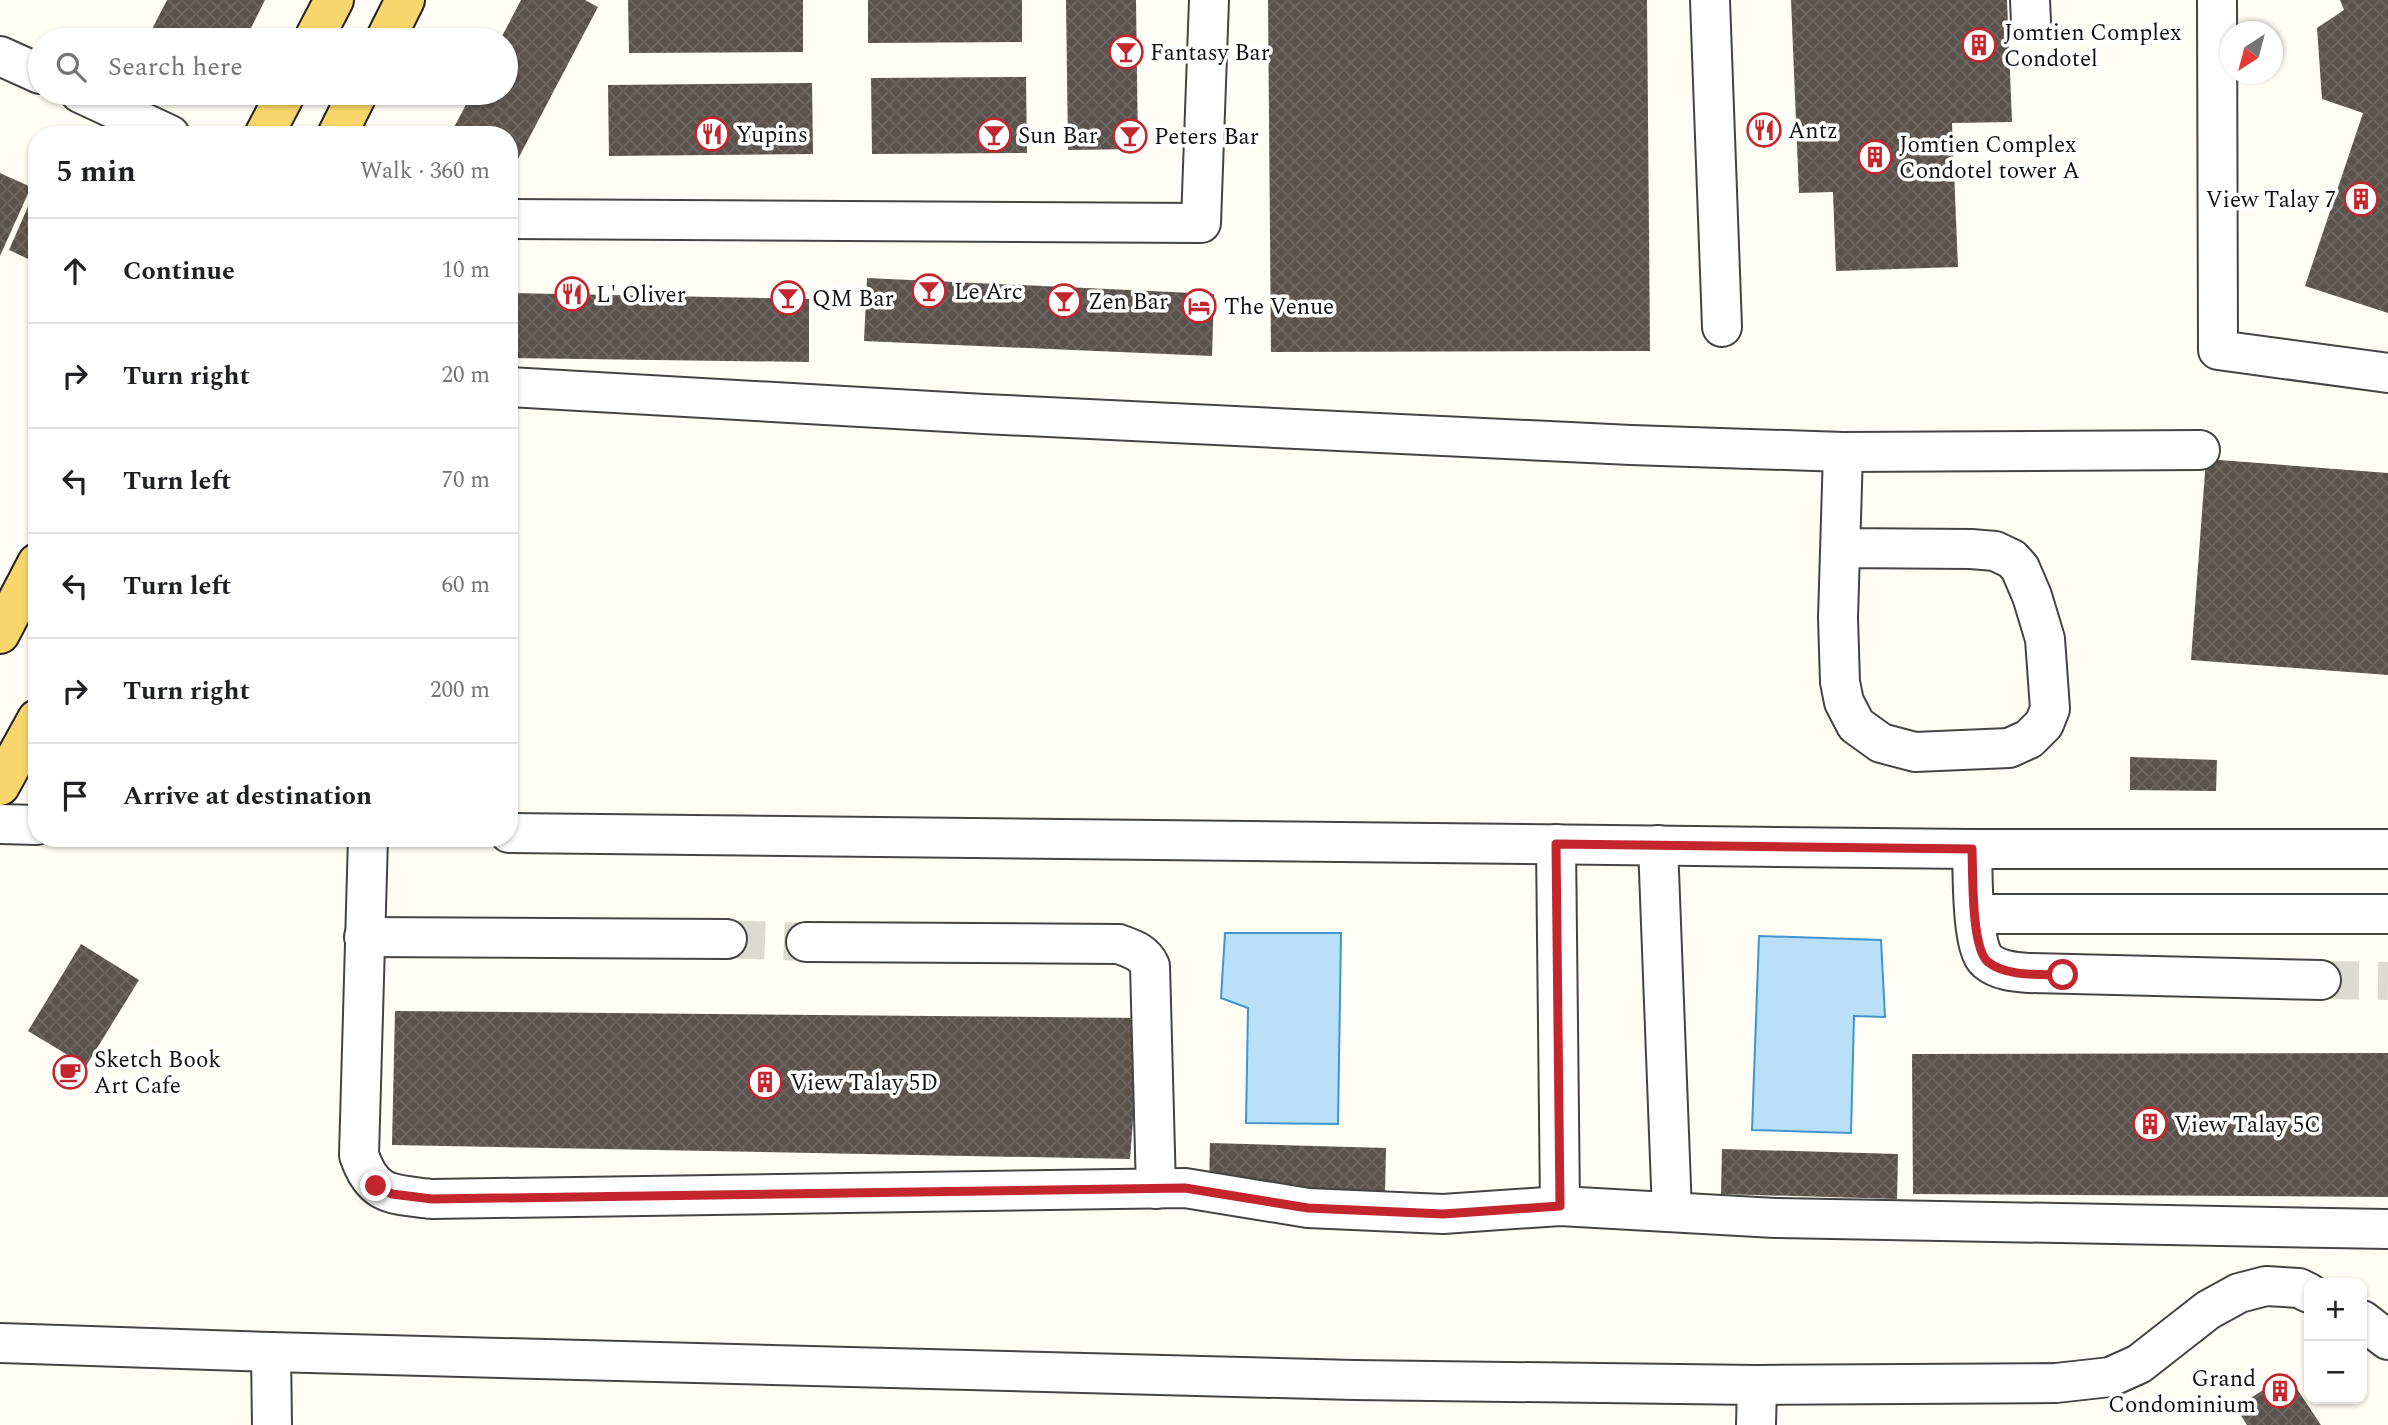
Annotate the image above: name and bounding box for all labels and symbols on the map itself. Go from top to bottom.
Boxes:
place label: Jomtien Complex Condotel [2004,16,2181,77]
north arrow [2220,21,2283,84]
building icon: Jomtien Complex Condotel [1960,26,1998,64]
bar icon: Fantasy Bar [1107,33,1145,71]
place label: Fantasy Bar [1150,36,1270,71]
restaurant icon: Antz [1745,111,1783,149]
place label: Antz [1788,114,1838,149]
restaurant icon: Yupins [693,115,731,153]
bar icon: Sun Bar [975,116,1013,154]
bar icon: Peters Bar [1111,117,1149,155]
place label: Yupins [736,118,808,153]
place label: Sun Bar [1018,119,1098,154]
place label: Peters Bar [1154,120,1259,155]
place label: Jomtien Complex Condotel tower A [1899,128,2080,189]
building icon: Jomtien Complex Condotel tower A [1856,138,1894,176]
building icon: View Talay 7 [2342,180,2380,218]
place label: View Talay 7 [2206,183,2336,218]
bar icon: Le Arc [910,272,948,310]
restaurant icon: L' Oliver [553,275,591,313]
place label: Le Arc [954,275,1023,310]
place label: L' Oliver [596,278,686,313]
bar icon: QM Bar [769,279,807,317]
place label: QM Bar [812,282,894,317]
bar icon: Zen Bar [1045,282,1083,320]
place label: Zen Bar [1088,285,1168,320]
hotel icon: The Venue [1180,287,1218,325]
place label: The Venue [1224,290,1334,325]
route start [2047,959,2078,990]
place label: Sketch Book Art Cafe [94,1043,221,1104]
cafe icon: Sketch Book Art Cafe [51,1053,89,1091]
building icon: View Talay 5D [746,1063,784,1101]
place label: View Talay 5D [790,1066,938,1101]
building icon: View Talay 5C [2131,1105,2169,1143]
place label: View Talay 5C [2174,1108,2321,1143]
route end [360,1170,391,1201]
place label: Grand Condominium [2108,1362,2256,1423]
building icon: Grand Condominium [2261,1372,2299,1410]

